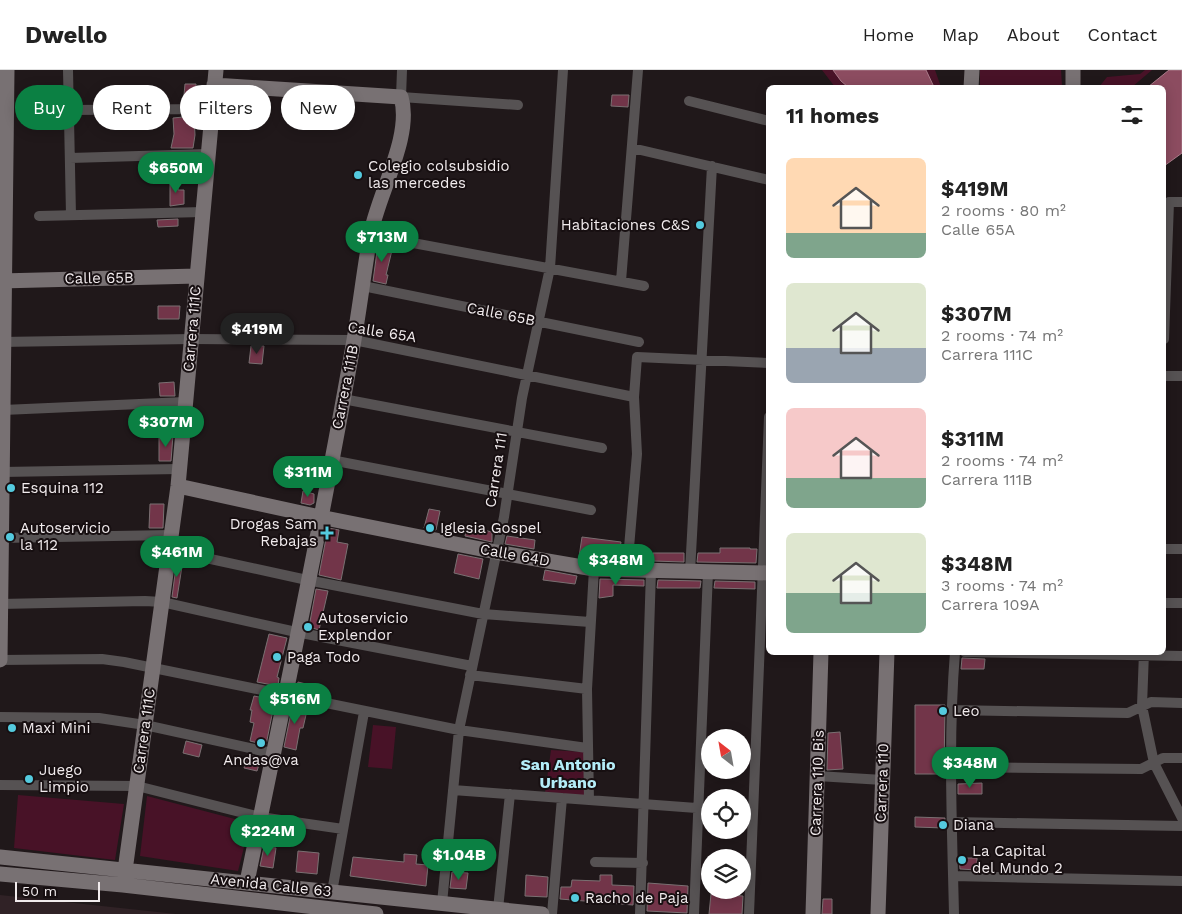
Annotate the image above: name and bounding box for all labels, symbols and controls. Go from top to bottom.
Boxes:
text: Dwello [25,21,107,49]
text: Home [863,24,914,45]
text: Map [942,24,979,45]
text: About [1007,24,1059,45]
text: Contact [1087,24,1157,45]
chip: Buy [15,85,83,130]
chip: Rent [93,85,170,130]
chip: Filters [180,85,271,130]
chip: New [281,85,355,130]
icon: filters [1118,101,1146,129]
text: 11 homes [786,103,879,128]
pin: $650M [141,152,211,194]
place label: Colegio colsubsidio las mercedes [368,157,509,192]
text: $650M [149,158,203,177]
marker: Colegio colsubsidio las mercedes [352,169,364,181]
text: $419M [941,176,1009,201]
icon: home [826,178,886,238]
text: 2 rooms · 80 m² [941,201,1066,220]
place label: Habitaciones C&S [561,216,690,234]
marker: Habitaciones C&S [694,219,706,231]
pin: $713M [347,220,417,263]
text: Calle 65A [941,220,1015,239]
text: $713M [357,227,407,246]
street label: Calle 65B [64,268,134,288]
street label: Carrera 111C [179,285,205,373]
street label: Calle 65B [465,299,537,329]
text: $307M [941,301,1012,326]
icon: home [826,303,886,363]
pin: $419M [222,312,292,355]
street label: Calle 65A [346,318,418,346]
text: $419M [231,319,283,338]
text: 2 rooms · 74 m² [941,326,1063,345]
street label: Carrera 111B [328,343,362,431]
text: Carrera 111C [941,345,1033,364]
pin: $307M [131,406,201,448]
text: $307M [139,412,193,431]
text: $311M [941,426,1004,451]
icon: home [826,428,886,488]
street label: Carrera 111 [481,431,511,509]
text: 2 rooms · 74 m² [941,451,1063,470]
pin: $311M [273,456,343,498]
text: $311M [284,462,332,481]
text: Carrera 111B [941,470,1032,489]
place label: Esquina 112 [21,479,104,497]
marker: Esquina 112 [5,482,17,494]
place label: Drogas Sam Rebajas [230,515,317,550]
place label: Autoservicio la 112 [20,519,110,554]
place label: Iglesia Gospel [440,519,541,537]
marker: Iglesia Gospel [424,522,436,534]
marker: Drogas Sam Rebajas [321,527,333,539]
marker: Autoservicio la 112 [4,531,16,543]
pin: $461M [142,536,212,578]
street label: Calle 64D [479,540,551,570]
text: $461M [151,542,203,561]
pin: $348M [581,544,651,586]
text: $348M [589,550,643,569]
text: $348M [941,551,1013,576]
icon: home [826,553,886,613]
text: 3 rooms · 74 m² [941,576,1063,595]
text: Carrera 109A [941,595,1040,614]
place label: Autoservicio Explendor [318,609,408,644]
marker: Autoservicio Explendor [302,621,314,633]
place label: Paga Todo [287,648,360,666]
marker: Paga Todo [271,651,283,663]
pin: $516M [260,682,330,725]
street label: Carrera 111C [129,687,159,775]
text: $516M [270,689,320,708]
place label: Leo [953,702,979,720]
marker: Leo [937,705,949,717]
place label: Maxi Mini [22,719,90,737]
marker: Maxi Mini [6,722,18,734]
north arrow [701,729,751,779]
map controls [701,729,751,899]
street label: Carrera 110 Bis [806,730,828,836]
marker: Andas@va [255,737,267,749]
street label: Carrera 110 [872,743,892,823]
pin: $348M [935,746,1005,789]
place label: Andas@va [223,751,299,769]
text: $348M [943,753,997,772]
district label: San Antonio Urbano [520,755,616,792]
place label: Juego Limpio [39,761,89,796]
marker: Juego Limpio [23,773,35,785]
button: locate [701,789,751,839]
pin: $224M [233,814,303,857]
place label: Diana [953,816,995,834]
marker: Diana [937,819,949,831]
text: $224M [241,821,295,840]
pin: $1.04B [418,838,500,881]
place label: La Capital del Mundo 2 [972,842,1063,877]
text: $1.04B [432,845,486,864]
button: layers [701,849,751,899]
marker: La Capital del Mundo 2 [956,854,968,866]
street label: Avenida Calle 63 [210,870,332,900]
scale bar [15,879,100,902]
text: 50 m [22,883,57,899]
place label: Racho de Paja [585,889,689,907]
marker: Racho de Paja [569,892,581,904]

